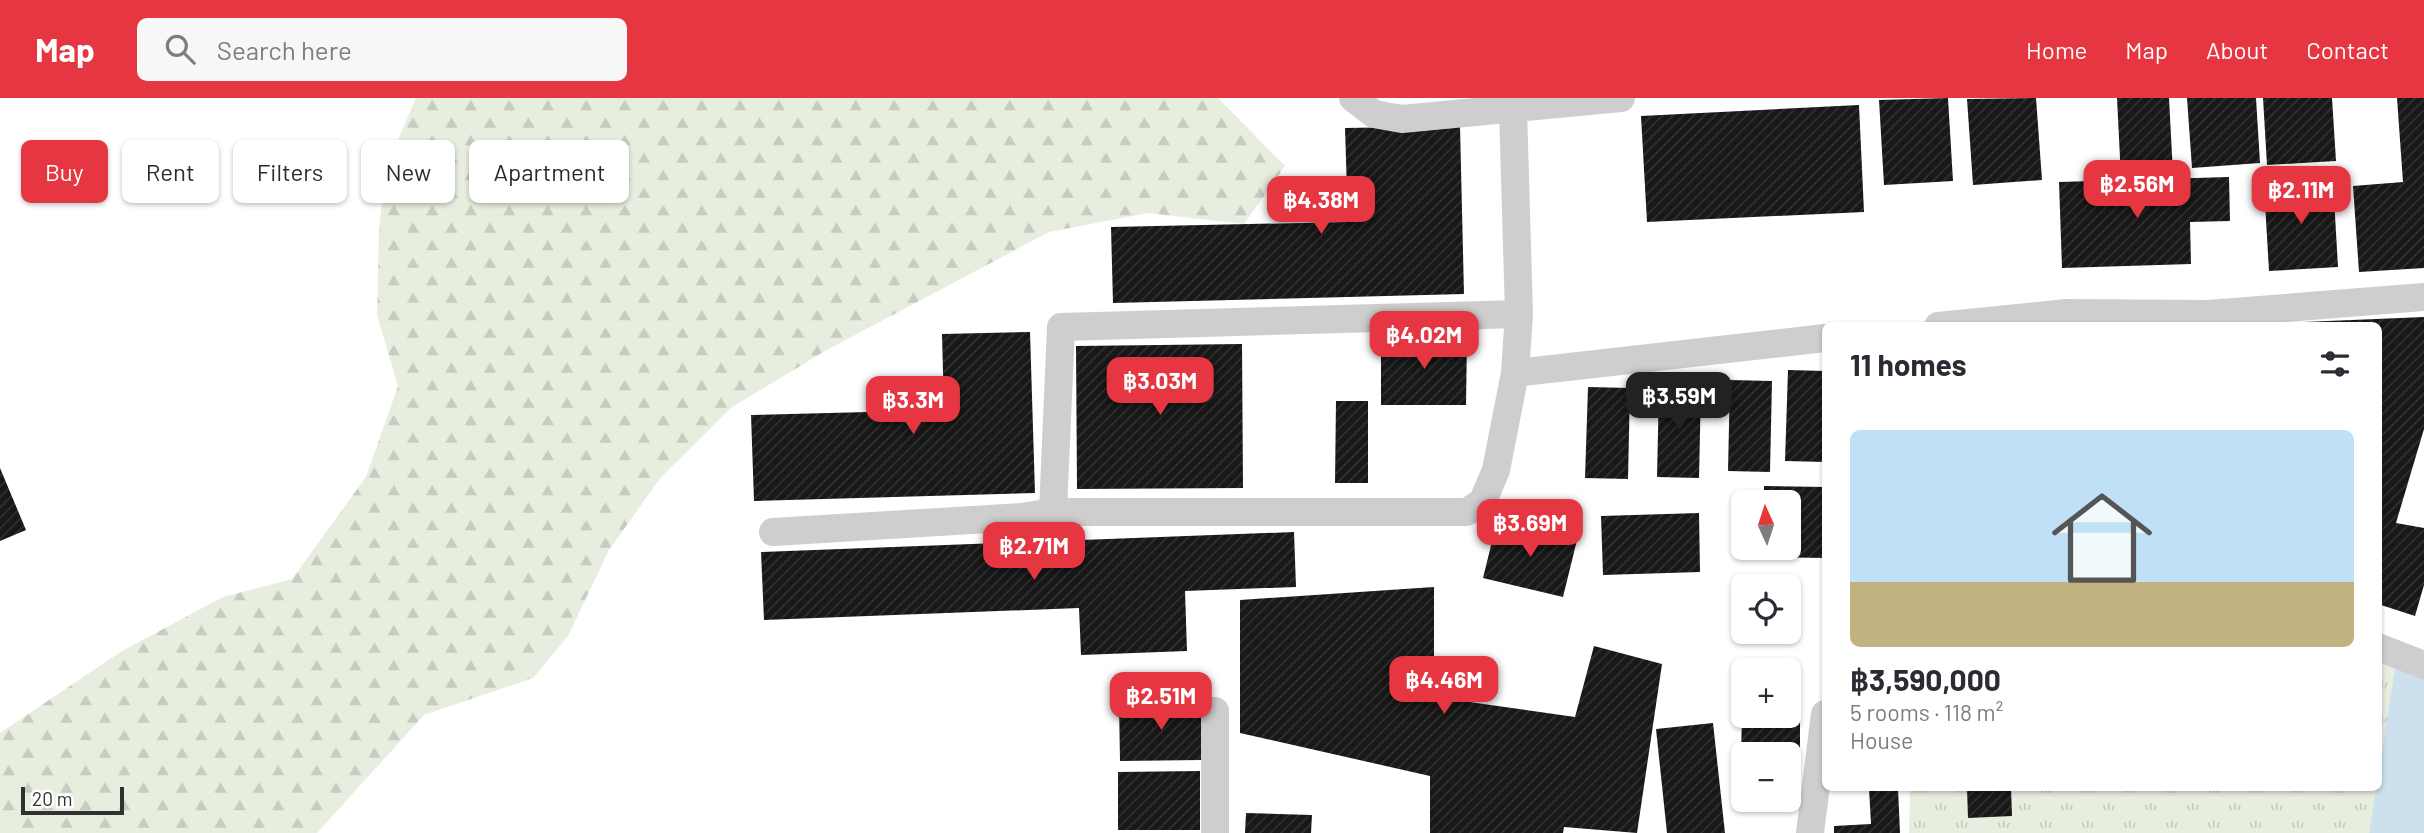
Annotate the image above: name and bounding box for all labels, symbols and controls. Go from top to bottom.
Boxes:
search box [137,18,627,81]
text: Map [35,29,95,69]
icon: search [161,30,199,68]
text: Search here [217,34,352,65]
text: Home [2026,35,2087,64]
text: Map [2125,35,2168,64]
text: About [2206,35,2268,64]
text: Contact [2306,35,2389,64]
chip: Buy [21,140,108,203]
chip: Rent [122,140,219,203]
chip: Filters [233,140,347,203]
chip: New [361,140,455,203]
chip: Apartment [469,140,629,203]
pin: ฿2.56M [2080,160,2194,220]
pin: ฿2.11M [2244,166,2358,226]
text: ฿2.56M [2100,169,2174,197]
text: ฿2.11M [2268,175,2334,203]
pin: ฿4.38M [1264,176,1378,236]
text: ฿4.38M [1283,185,1359,213]
pin: ฿4.02M [1367,312,1481,371]
text: ฿4.02M [1386,320,1462,348]
icon: filters [2316,345,2354,383]
text: 11 homes [1850,346,1967,382]
pin: ฿3.03M [1103,358,1217,417]
text: ฿3.03M [1123,366,1197,394]
pin: ฿3.59M [1622,372,1736,432]
pin: ฿3.3M [864,376,962,436]
text: ฿3.59M [1642,381,1716,409]
text: ฿3.3M [882,385,944,413]
icon: home [2039,475,2165,601]
north arrow [1731,490,1801,560]
map controls [1731,490,1801,812]
pin: ฿3.69M [1473,500,1587,559]
text: ฿3.69M [1493,508,1567,536]
pin: ฿2.71M [977,522,1091,582]
text: ฿2.71M [999,531,1069,559]
button: locate [1731,574,1801,644]
pin: ฿4.46M [1387,656,1501,716]
button: + [1731,658,1801,728]
text: ฿3,590,000 [1850,661,2001,697]
text: ฿4.46M [1405,665,1483,693]
pin: ฿2.51M [1104,672,1218,732]
text: ฿2.51M [1126,681,1196,709]
text: 5 rooms · 118 m² [1850,698,2003,726]
text: House [1850,726,1913,754]
button: − [1731,742,1801,812]
scale bar [21,784,124,816]
text: 20 m [32,787,72,810]

